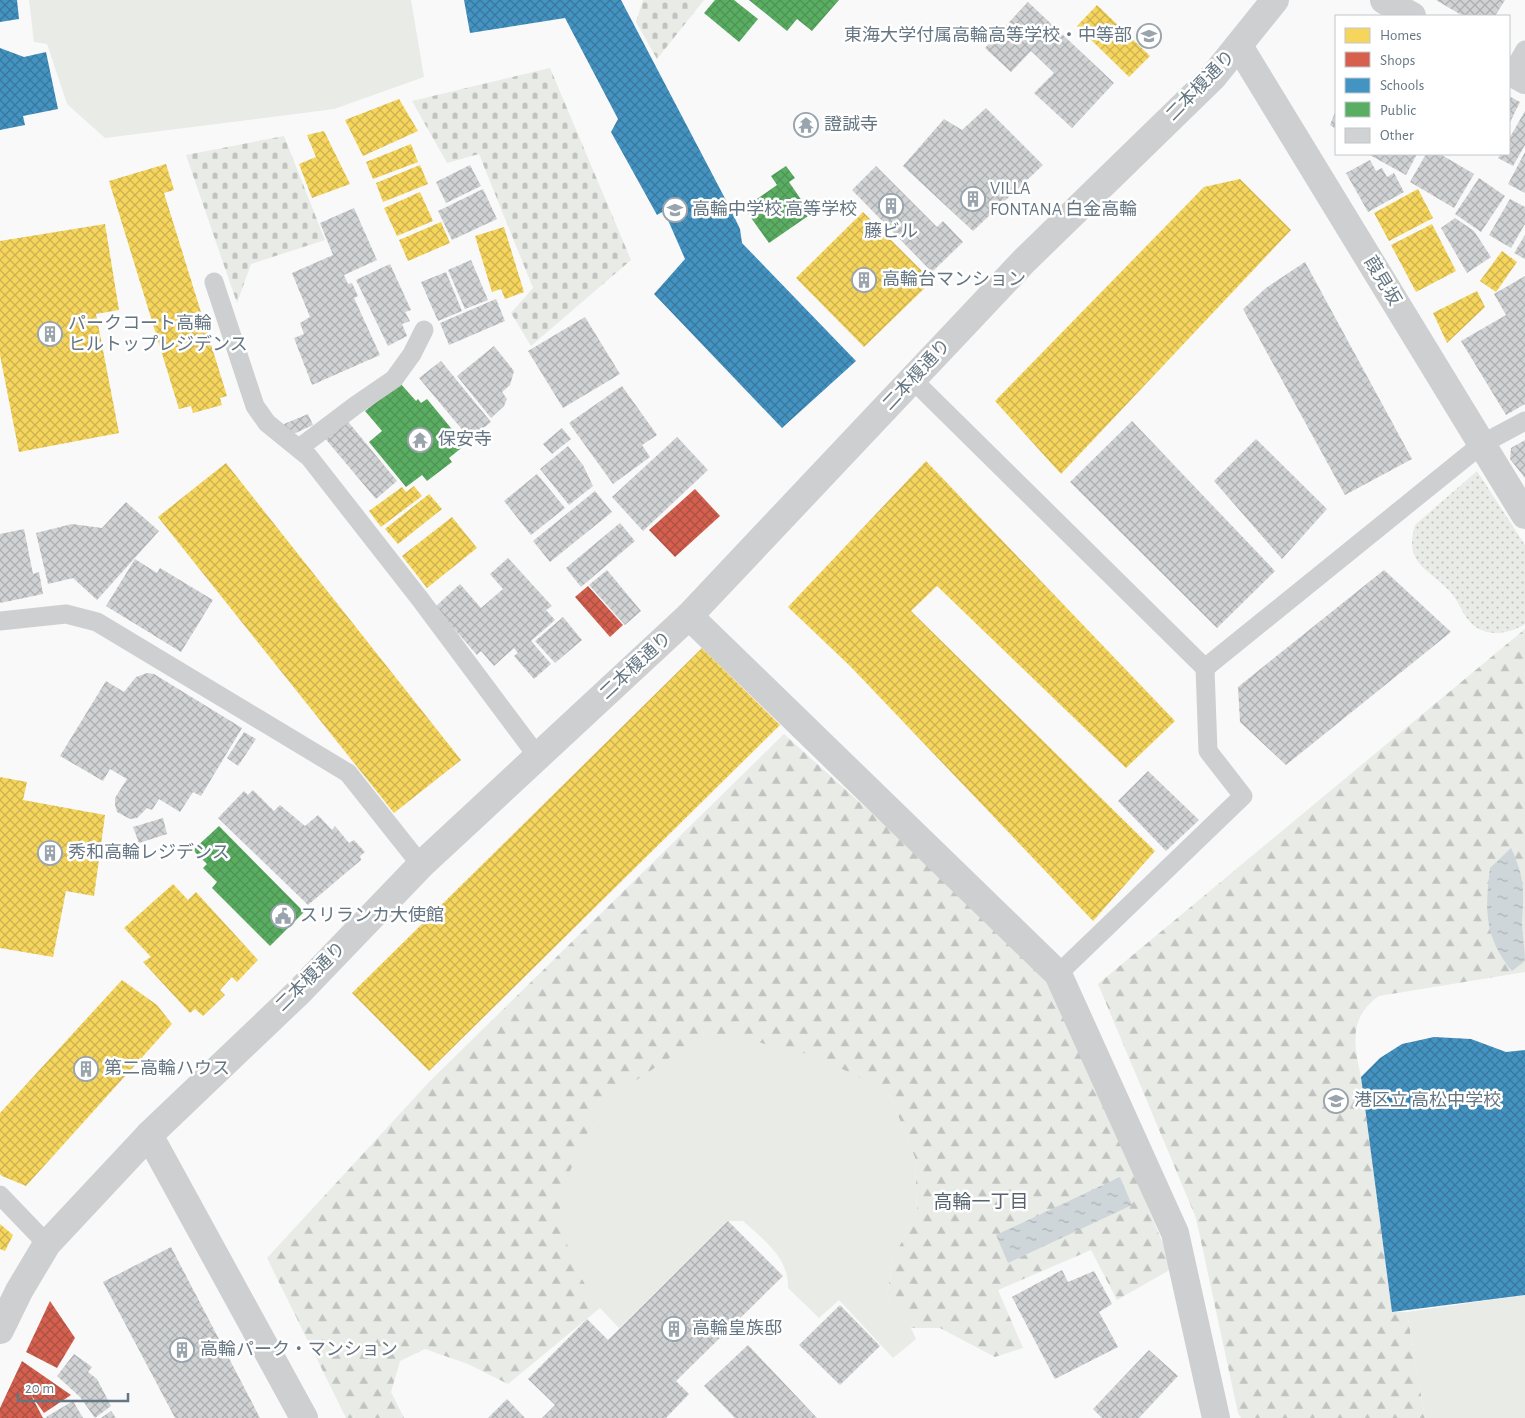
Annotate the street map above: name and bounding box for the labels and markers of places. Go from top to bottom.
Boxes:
school or university icon: 東海大学付属高輪高等学校・中等部 [1136,23,1162,49]
place label: 東海大学付属高輪高等学校・中等部 [844,25,1132,45]
temple icon: 證誠寺 [793,112,819,138]
place label: 證誠寺 [824,115,878,134]
place label: VILLA FONTANA 白金高輪 [990,180,1137,219]
building icon: VILLA FONTANA 白金高輪 [960,186,986,212]
building icon: 藤ビル [878,193,904,219]
school or university icon: 高輪中学校 高等学校 [662,197,688,223]
place label: 高輪中学校 高等学校 [692,199,857,219]
place label: 藤ビル [864,222,918,241]
building icon: 高輪台マンション [851,267,877,293]
place label: 高輪台マンション [882,269,1026,289]
place label: パークコート高輪 ヒルトップレジデンス [68,313,248,354]
building icon: パークコート高輪 ヒルトップレジデンス [37,321,63,347]
temple icon: 保安寺 [407,427,433,453]
place label: 保安寺 [438,430,492,449]
building icon: 秀和高輪レジデンス [37,840,63,866]
place label: 秀和高輪レジデンス [68,842,230,862]
public building icon: スリランカ大使館 [270,903,296,929]
place label: スリランカ大使館 [300,905,444,925]
building icon: 第二高輪ハウス [73,1056,99,1082]
place label: 第二高輪ハウス [104,1058,230,1078]
school or university icon: 港区立 高松中学校 [1323,1088,1349,1114]
place label: 港区立 高松中学校 [1354,1090,1501,1110]
building icon: 高輪皇族邸 [661,1316,687,1342]
place label: 高輪皇族邸 [692,1318,782,1338]
building icon: 高輪パーク・マンション [169,1337,195,1363]
place label: 高輪パーク・マンション [200,1339,398,1359]

